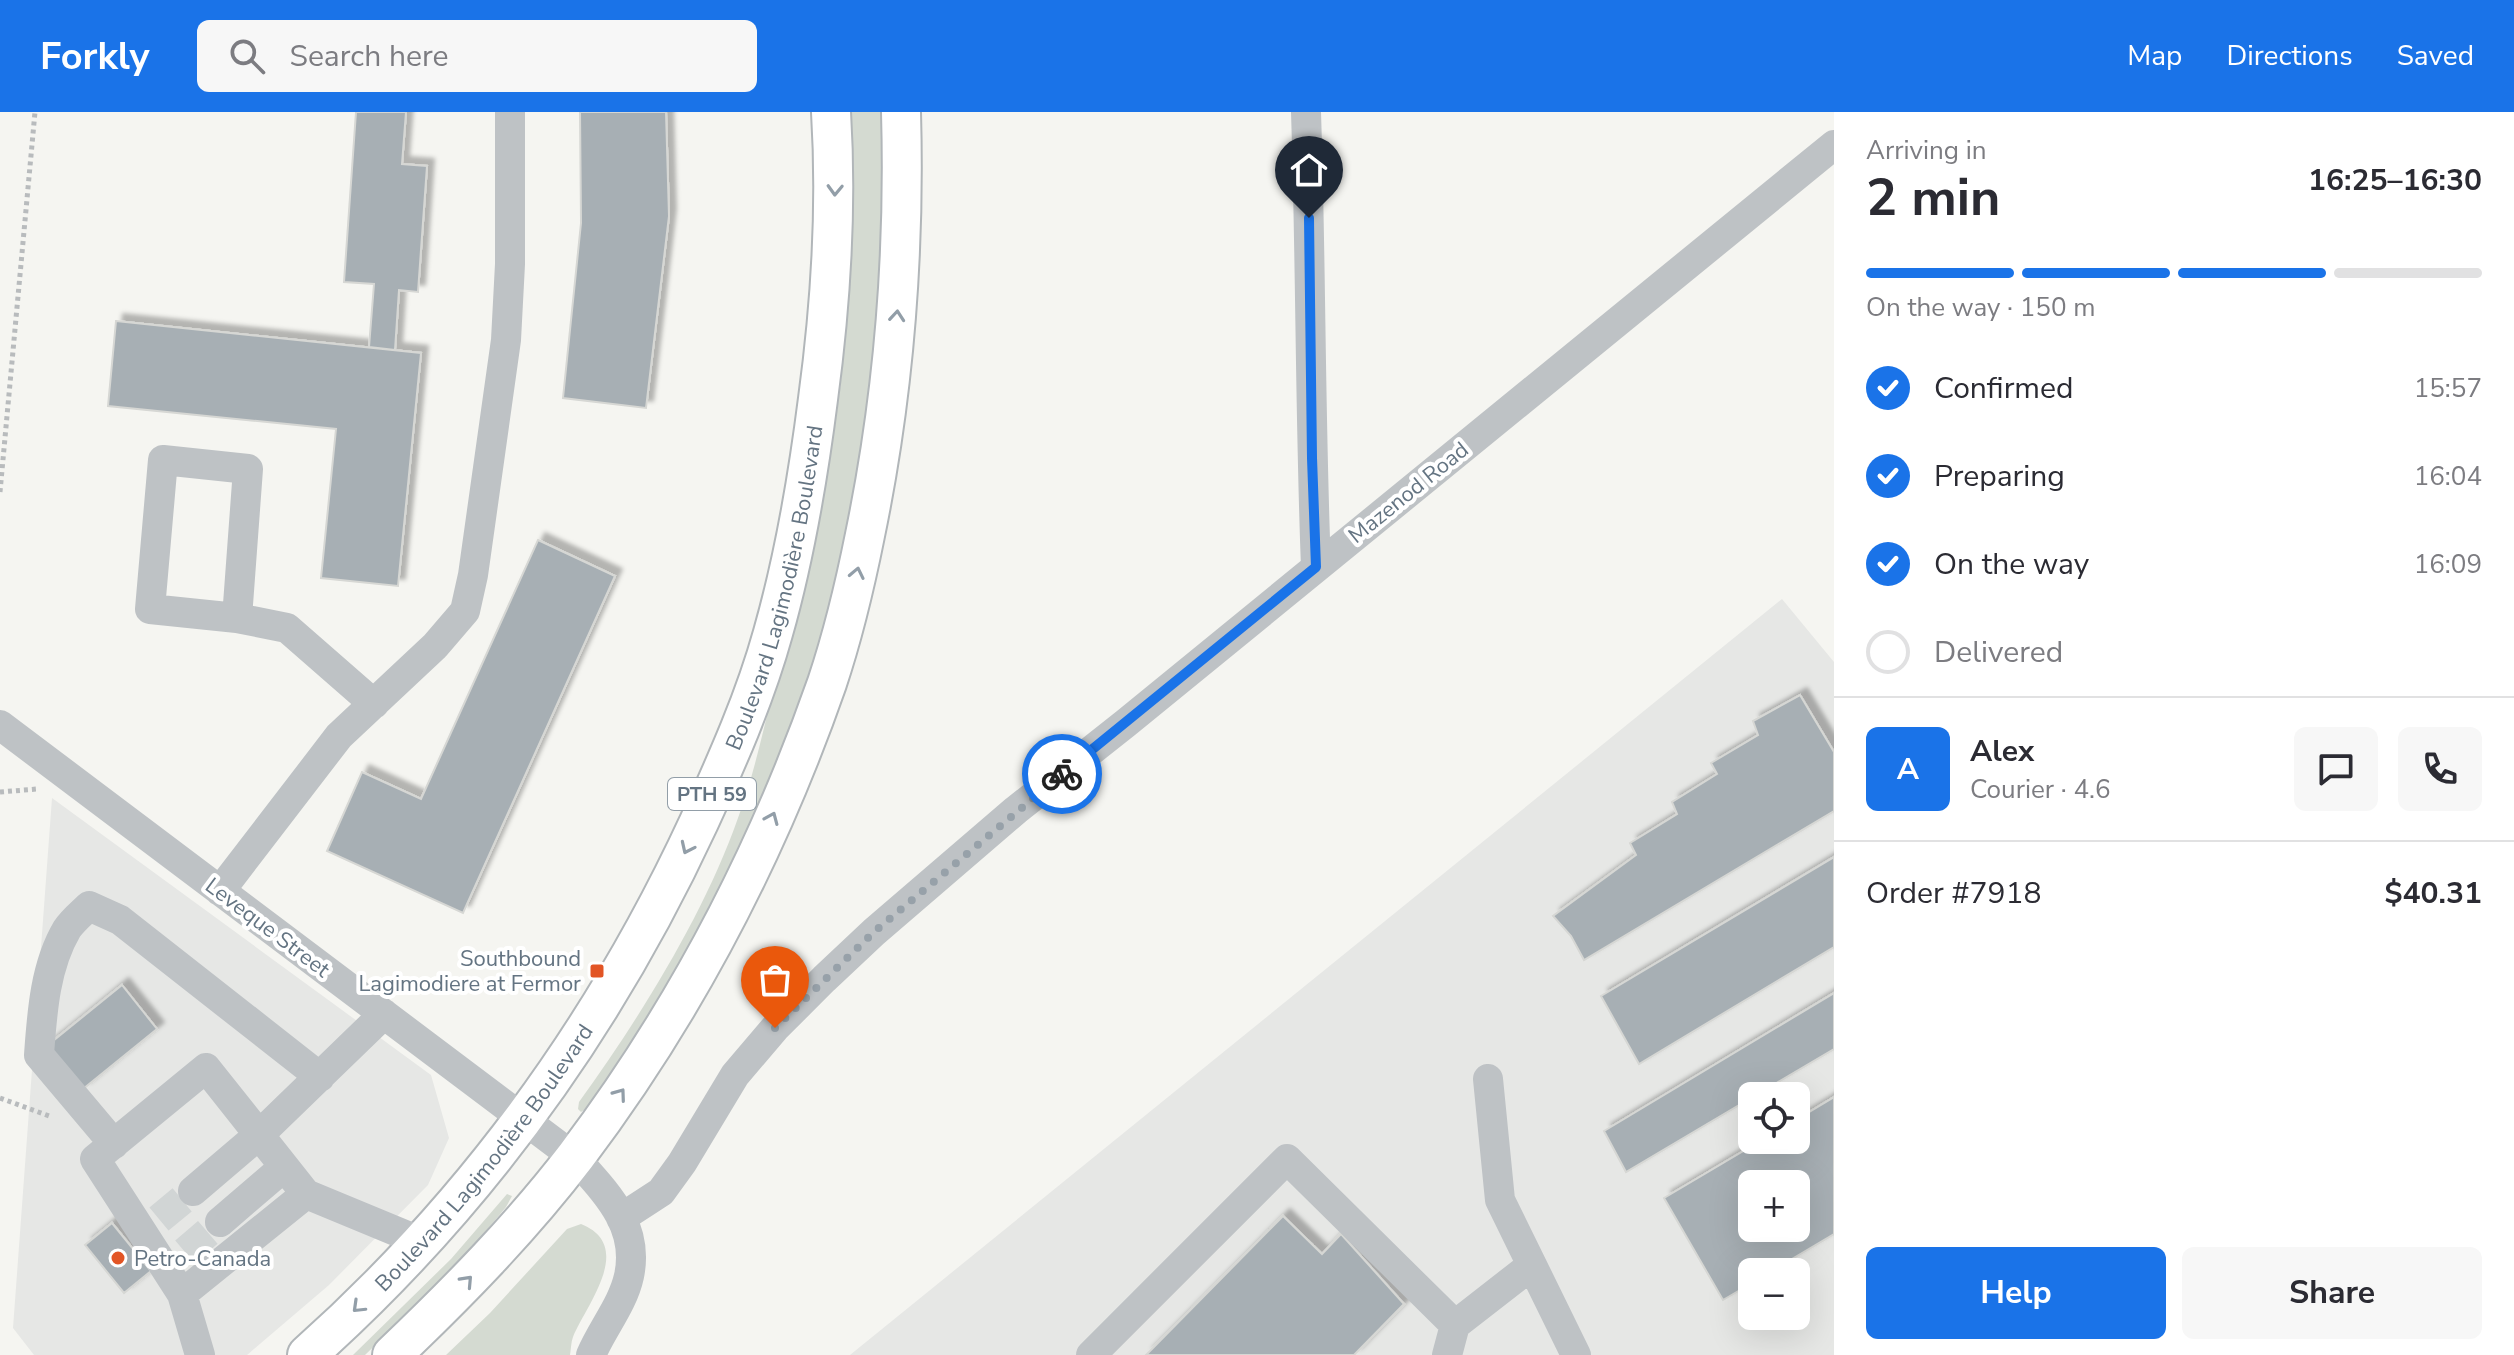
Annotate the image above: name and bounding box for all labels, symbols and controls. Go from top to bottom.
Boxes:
search box [197,20,757,92]
text: Forkly [40,31,149,82]
icon: search [225,34,269,78]
text: Search here [289,36,448,77]
text: Map [2127,37,2182,75]
text: Directions [2226,37,2353,75]
text: Saved [2397,37,2474,75]
text: Arriving in [1866,133,1987,168]
pin [1275,136,1343,218]
icon: home [1287,148,1331,192]
text: 16:25–16:30 [2308,160,2482,201]
text: 2 min [1866,162,2001,233]
one-way arrow [826,184,843,197]
text: On the way · 150 m [1866,290,2095,325]
one-way arrow [888,309,905,322]
icon: check [1866,366,1910,410]
text: Confirmed [1934,368,2074,409]
text: 15:57 [2414,371,2482,406]
street label: Boulevard Lagimodière Boulevard [719,423,830,755]
street label: Mazenod Road [1342,435,1475,551]
icon: check [1866,454,1910,498]
text: Preparing [1934,456,2065,497]
text: 16:04 [2414,459,2482,494]
icon: check [1866,542,1910,586]
text: On the way [1934,544,2089,585]
text: 16:09 [2414,547,2482,582]
one-way arrow [848,567,865,580]
text: Delivered [1934,632,2063,673]
button: chat [2294,727,2378,811]
button: phone [2398,727,2482,811]
text: Alex [1970,731,2034,772]
courier [1022,734,1102,814]
text: A [1897,749,1919,790]
icon: bike [1040,752,1084,796]
text: Courier · 4.6 [1970,772,2111,807]
road number: PTH 59 [668,778,756,810]
one-way arrow [763,812,779,826]
one-way arrow [681,840,697,854]
street label: Leveque Street [199,871,336,985]
text: Order #7918 [1866,873,2041,914]
text: $40.31 [2385,873,2482,914]
place label: Southbound Lagimodiere at Fermor [358,944,581,999]
pin [741,946,809,1028]
icon: bag [753,958,797,1002]
marker: Southbound Lagimodiere at Fermor [588,962,606,980]
street label: Boulevard Lagimodière Boulevard [368,1018,601,1298]
map controls [1738,1082,1810,1330]
button: locate [1738,1082,1810,1154]
one-way arrow [610,1089,625,1103]
button: + [1738,1170,1810,1242]
place label: Petro-Canada [134,1244,271,1274]
button: Help [1866,1247,2166,1339]
button: Share [2182,1247,2482,1339]
marker: Petro-Canada [109,1249,127,1267]
button: − [1738,1258,1810,1330]
one-way arrow [457,1275,472,1290]
one-way arrow [353,1298,368,1312]

